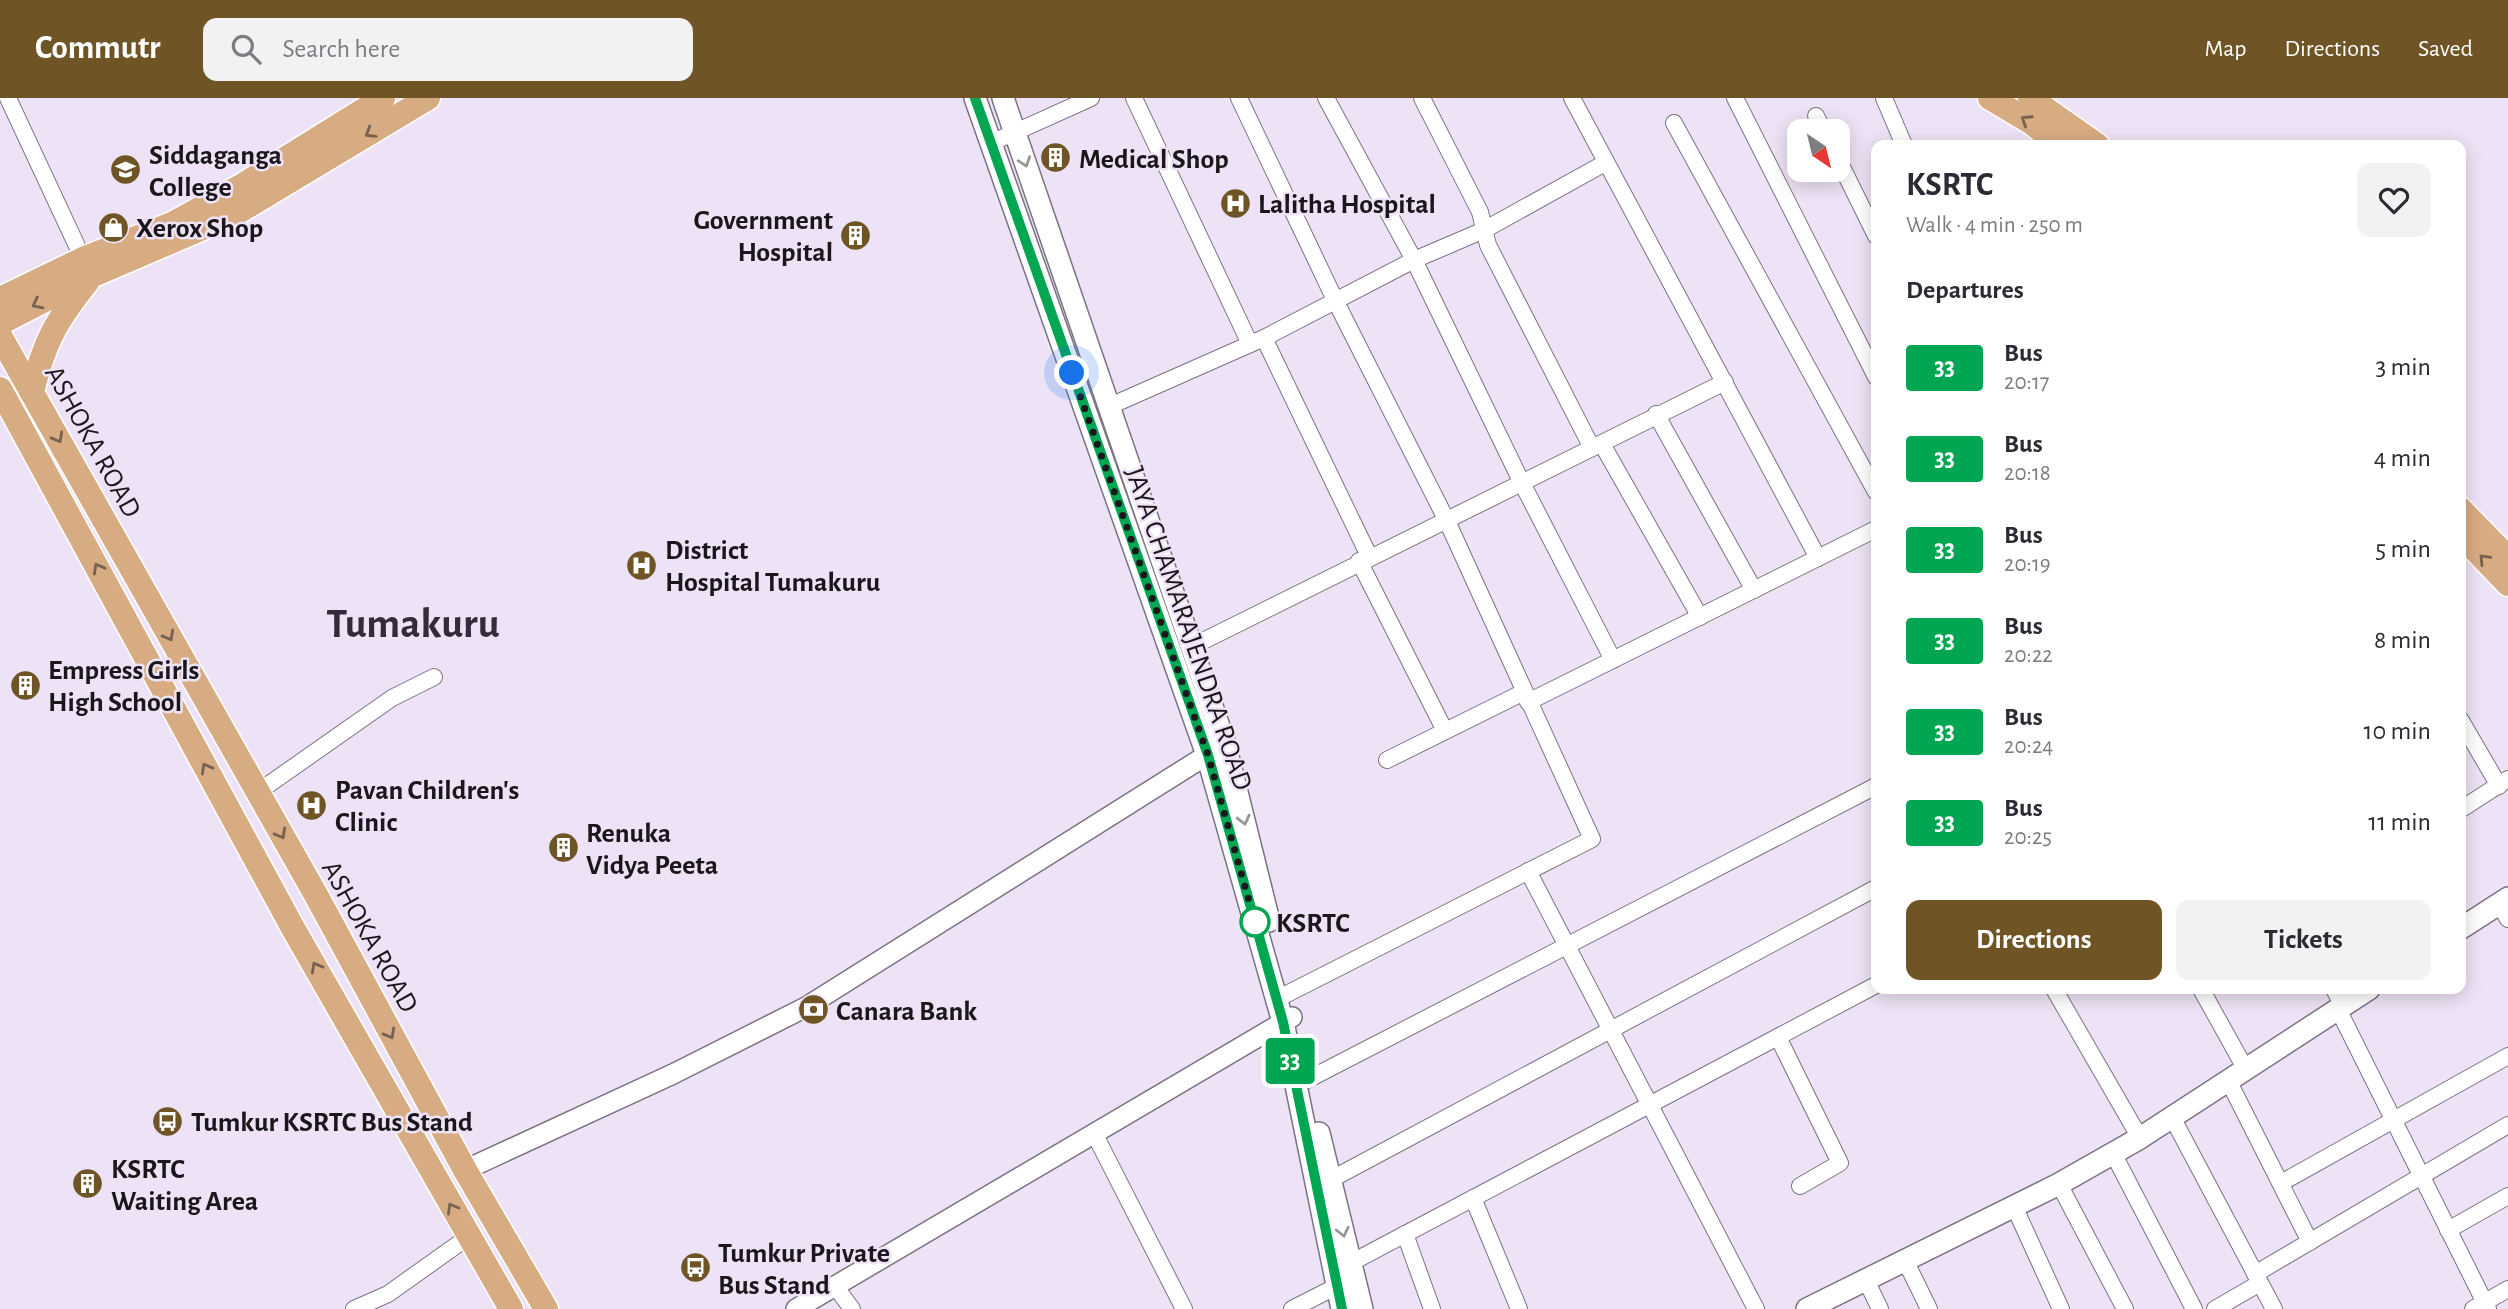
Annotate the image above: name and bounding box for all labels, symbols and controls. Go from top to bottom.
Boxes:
search box [203,18,693,81]
icon: search [227,30,265,68]
text: Commutr [35,32,161,65]
text: Search here [283,36,400,62]
text: Map [2204,37,2246,61]
text: Directions [2284,37,2380,61]
text: Saved [2418,37,2473,61]
one-way arrow [2020,115,2033,128]
north arrow [1787,119,1850,182]
map controls [1787,119,1850,182]
one-way arrow [364,125,377,138]
building icon: Medical Shop [1039,141,1073,175]
place label: Siddaganga College [149,142,282,202]
place label: Medical Shop [1079,146,1229,174]
school or university icon: Siddaganga College [109,153,143,187]
one-way arrow [1017,156,1031,168]
button: heart [2357,163,2431,237]
text: KSRTC [1906,169,1993,202]
hospital icon: Lalitha Hospital [1218,186,1252,220]
place label: Lalitha Hospital [1258,191,1436,219]
place label: Government Hospital [693,207,834,267]
shop icon: Xerox Shop [96,210,130,244]
text: Walk · 4 min · 250 m [1906,214,2083,237]
place label: Xerox Shop [136,215,263,243]
building icon: Government Hospital [839,218,873,252]
text: Departures [1906,277,2024,303]
one-way arrow [32,295,44,309]
text: Bus [2004,340,2043,366]
text: 3 min [2375,354,2431,380]
your location [1054,355,1089,390]
text: 33 [1934,356,1955,380]
street label: ASHOKA ROAD [39,361,145,523]
text: 20:17 [2004,371,2049,394]
one-way arrow [50,430,63,443]
text: Bus [2004,431,2043,457]
text: 4 min [2374,445,2431,471]
text: 33 [1934,447,1955,471]
text: 20:18 [2004,462,2051,485]
street label: JAYA CHAMARAJENDRA ROAD [1119,463,1257,794]
text: Bus [2004,522,2043,548]
text: 5 min [2375,536,2431,562]
place label: District Hospital Tumakuru [665,537,881,597]
text: 33 [1934,538,1955,562]
hospital icon: District Hospital Tumakuru [625,548,659,582]
text: 20:19 [2004,553,2051,576]
one-way arrow [2480,554,2493,567]
one-way arrow [92,563,106,575]
district label: Tumakuru [326,603,500,645]
text: Bus [2004,613,2043,639]
text: 8 min [2374,627,2431,653]
one-way arrow [161,629,174,641]
text: 33 [1934,629,1955,653]
text: 20:22 [2004,644,2053,667]
place label: Empress Girls High School [48,657,199,717]
building icon: Empress Girls High School [8,668,42,702]
text: Bus [2004,704,2043,730]
text: 10 min [2364,718,2431,744]
text: 33 [1934,720,1955,744]
text: 20:24 [2004,735,2053,758]
one-way arrow [201,763,215,775]
place label: Pavan Children's Clinic [335,777,519,837]
hospital icon: Pavan Children's Clinic [295,788,329,822]
text: Bus [2004,795,2043,821]
text: 11 min [2368,809,2431,835]
text: 33 [1934,811,1955,835]
one-way arrow [1236,814,1250,826]
place label: Renuka Vidya Peeta [586,820,718,880]
text: 20:25 [2004,826,2052,849]
one-way arrow [273,827,286,839]
building icon: Renuka Vidya Peeta [546,831,580,865]
street label: ASHOKA ROAD [316,856,422,1018]
button: Directions [1906,900,2162,980]
button: Tickets [2176,900,2431,980]
marker: KSRTC [1240,907,1270,937]
place label: KSRTC [1276,910,1350,938]
one-way arrow [311,962,324,975]
bank icon: Canara Bank [796,993,830,1027]
place label: Canara Bank [836,998,977,1026]
one-way arrow [382,1026,396,1039]
line badge: 33 [1258,1038,1322,1084]
text: 33 [1280,1049,1300,1073]
bus stop icon: Tumkur KSRTC Bus Stand [151,1104,185,1138]
place label: Tumkur KSRTC Bus Stand [191,1109,473,1137]
place label: KSRTC Waiting Area [111,1156,258,1216]
building icon: KSRTC Waiting Area [71,1167,105,1201]
one-way arrow [447,1203,460,1215]
one-way arrow [1334,1225,1349,1237]
place label: Tumkur Private Bus Stand [718,1240,890,1300]
bus stop icon: Tumkur Private Bus Stand [678,1251,712,1285]

